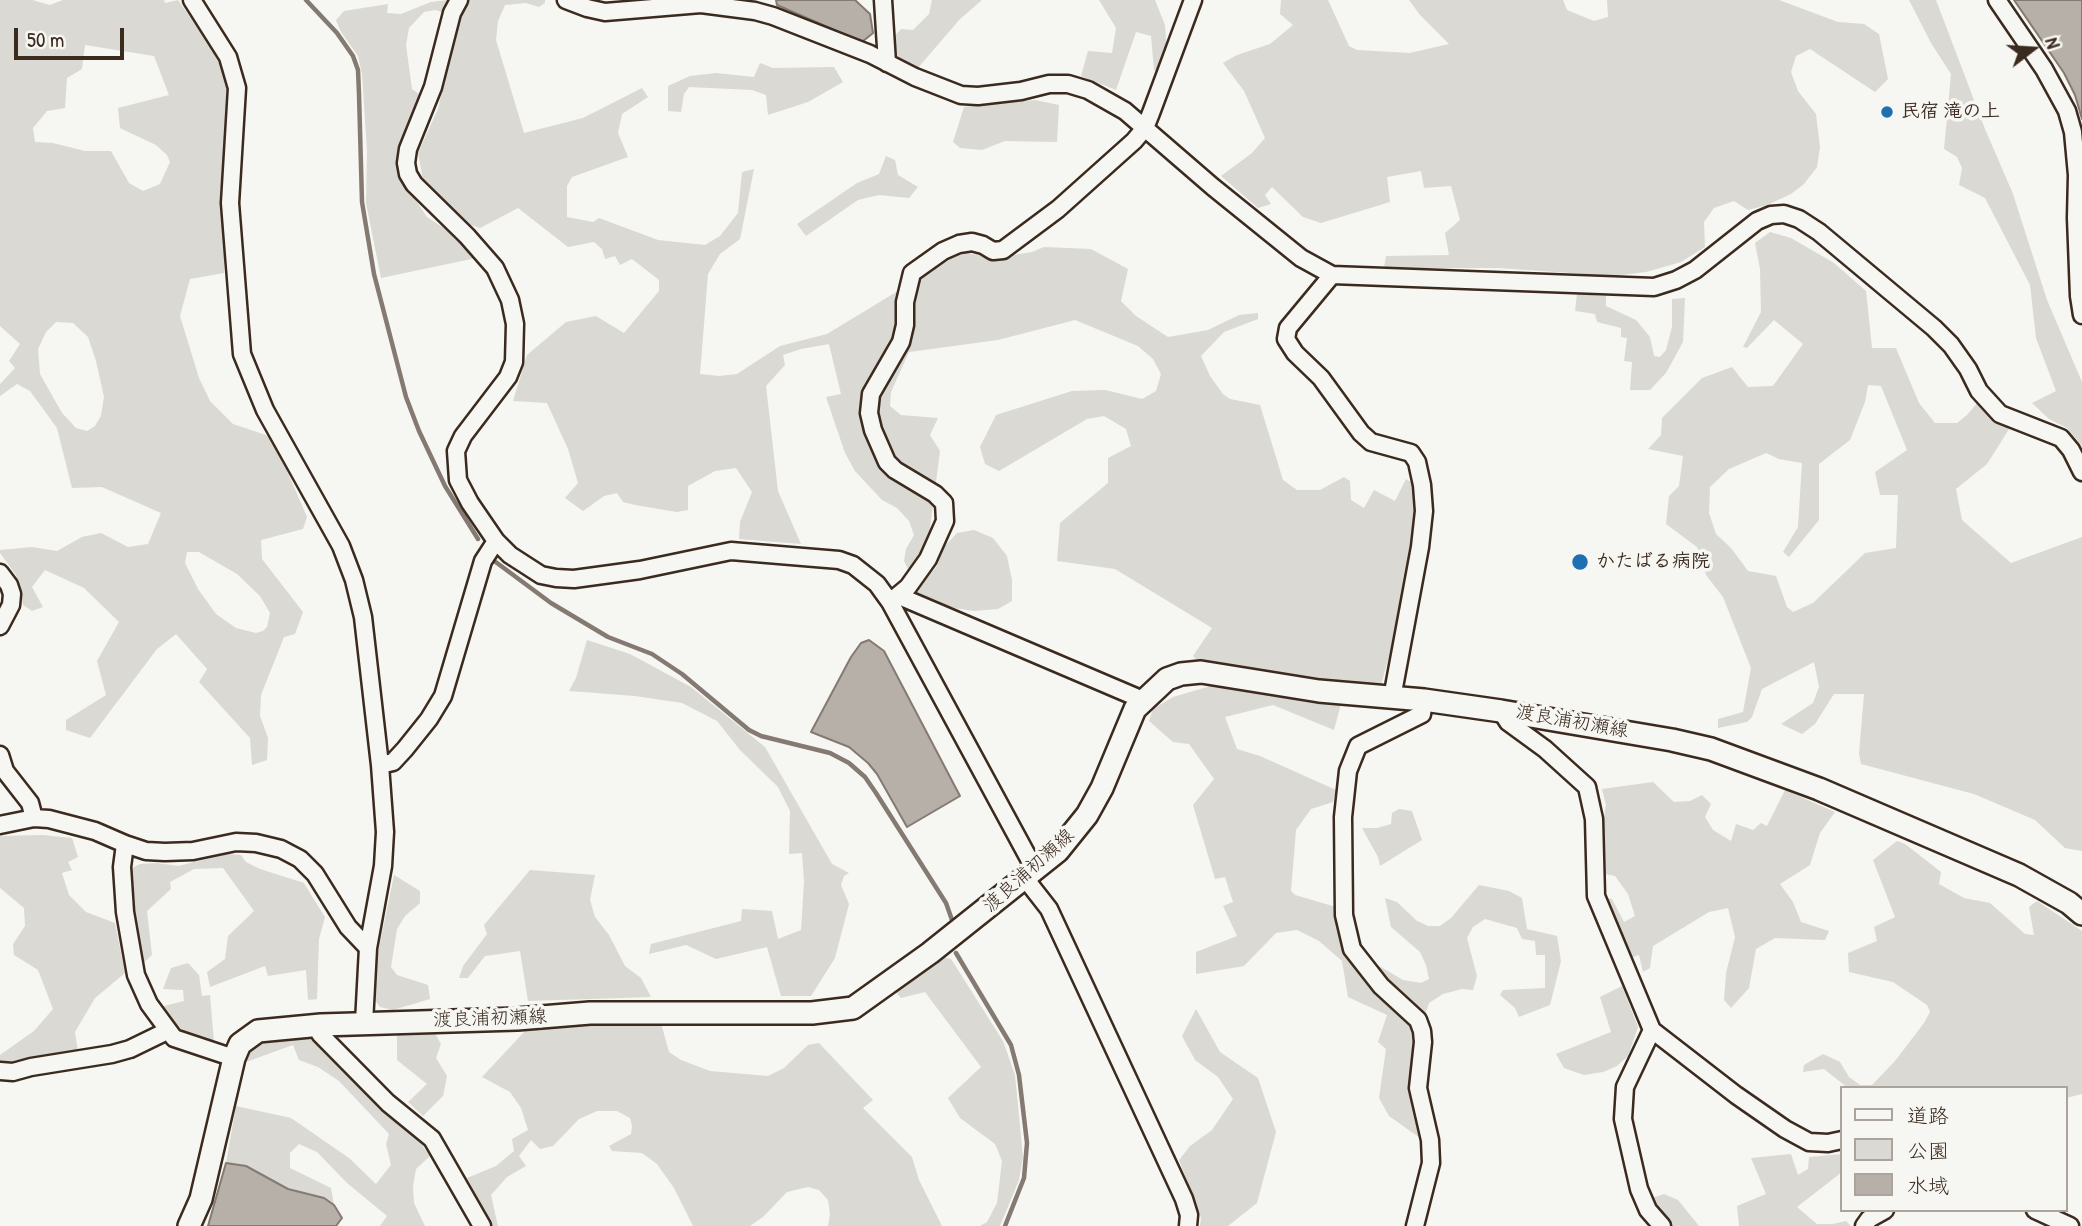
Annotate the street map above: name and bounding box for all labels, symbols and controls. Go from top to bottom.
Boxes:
scale bar [18,14,128,58]
north arrow [1998,14,2068,84]
text: 50 m [27,25,64,54]
text: N [2039,34,2067,51]
place label: 民宿 滝の上 [1901,101,2000,123]
marker: 民宿 滝の上 [1879,104,1895,120]
place label: かたばる病院 [1596,551,1710,573]
marker: かたばる病院 [1570,552,1590,572]
street label: 渡良浦初瀬線 [1514,701,1630,743]
street label: 渡良浦初瀬線 [979,824,1079,918]
street label: 渡良浦初瀬線 [433,1006,547,1032]
legend [1840,1086,2068,1212]
text: 道路 [1907,1101,1949,1130]
text: 公園 [1907,1136,1949,1165]
text: 水域 [1907,1171,1949,1200]

